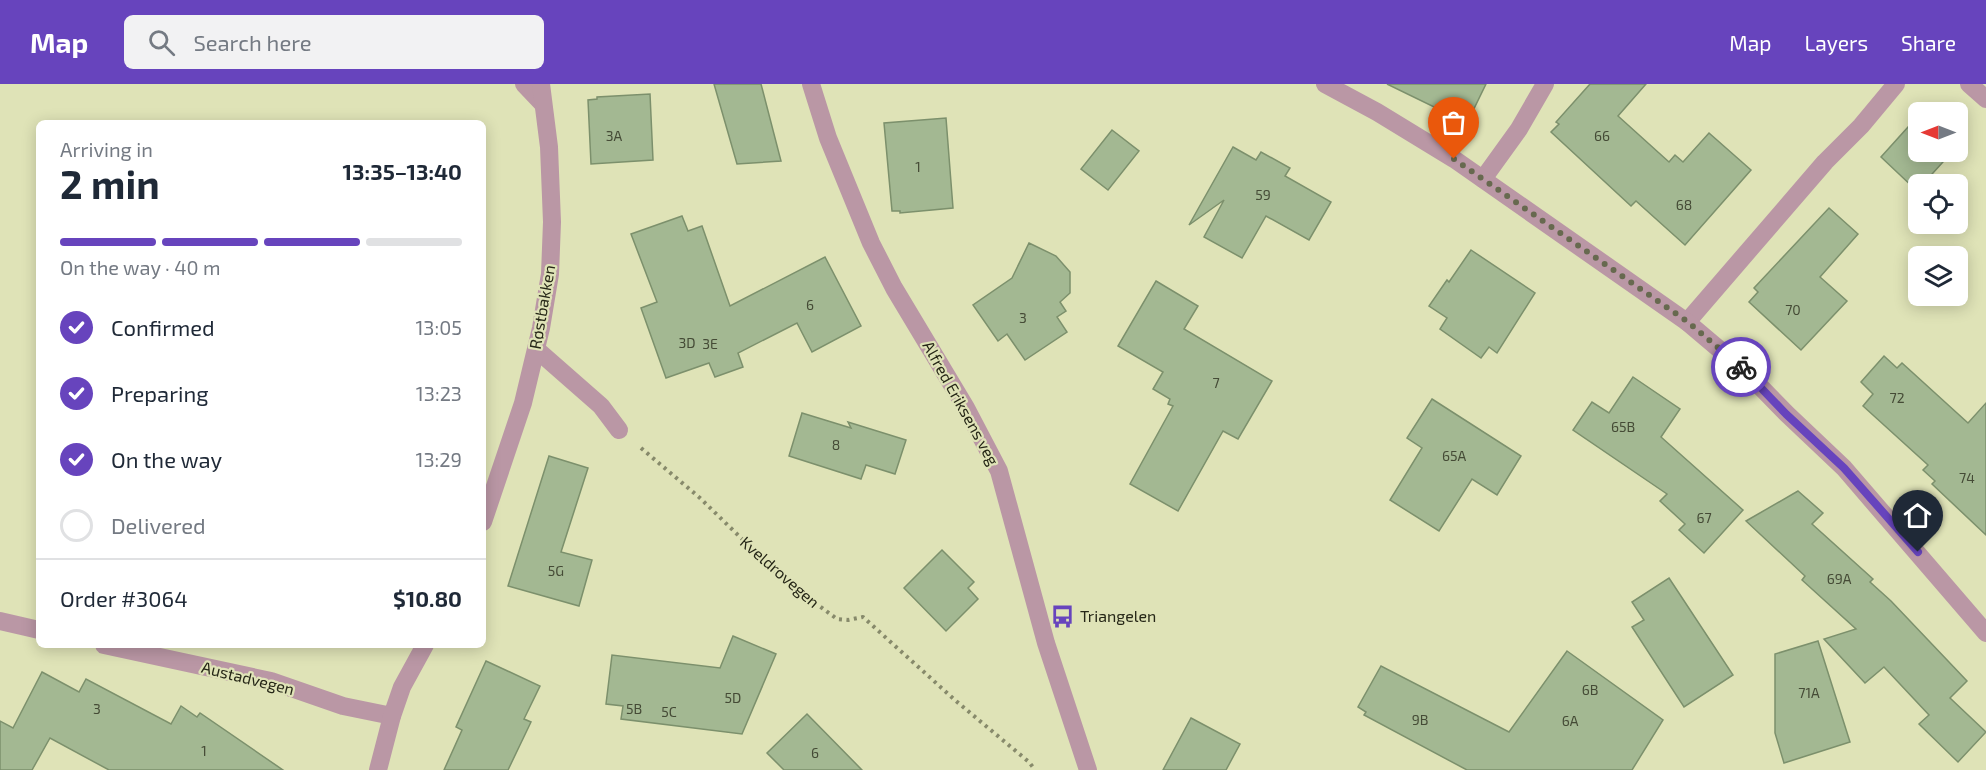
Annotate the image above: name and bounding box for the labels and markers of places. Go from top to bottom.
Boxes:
pin [1428,97,1479,159]
pin [1892,490,1943,552]
bus stop icon: Triangelen [1049,603,1075,629]
place label: Triangelen [1080,606,1156,625]

